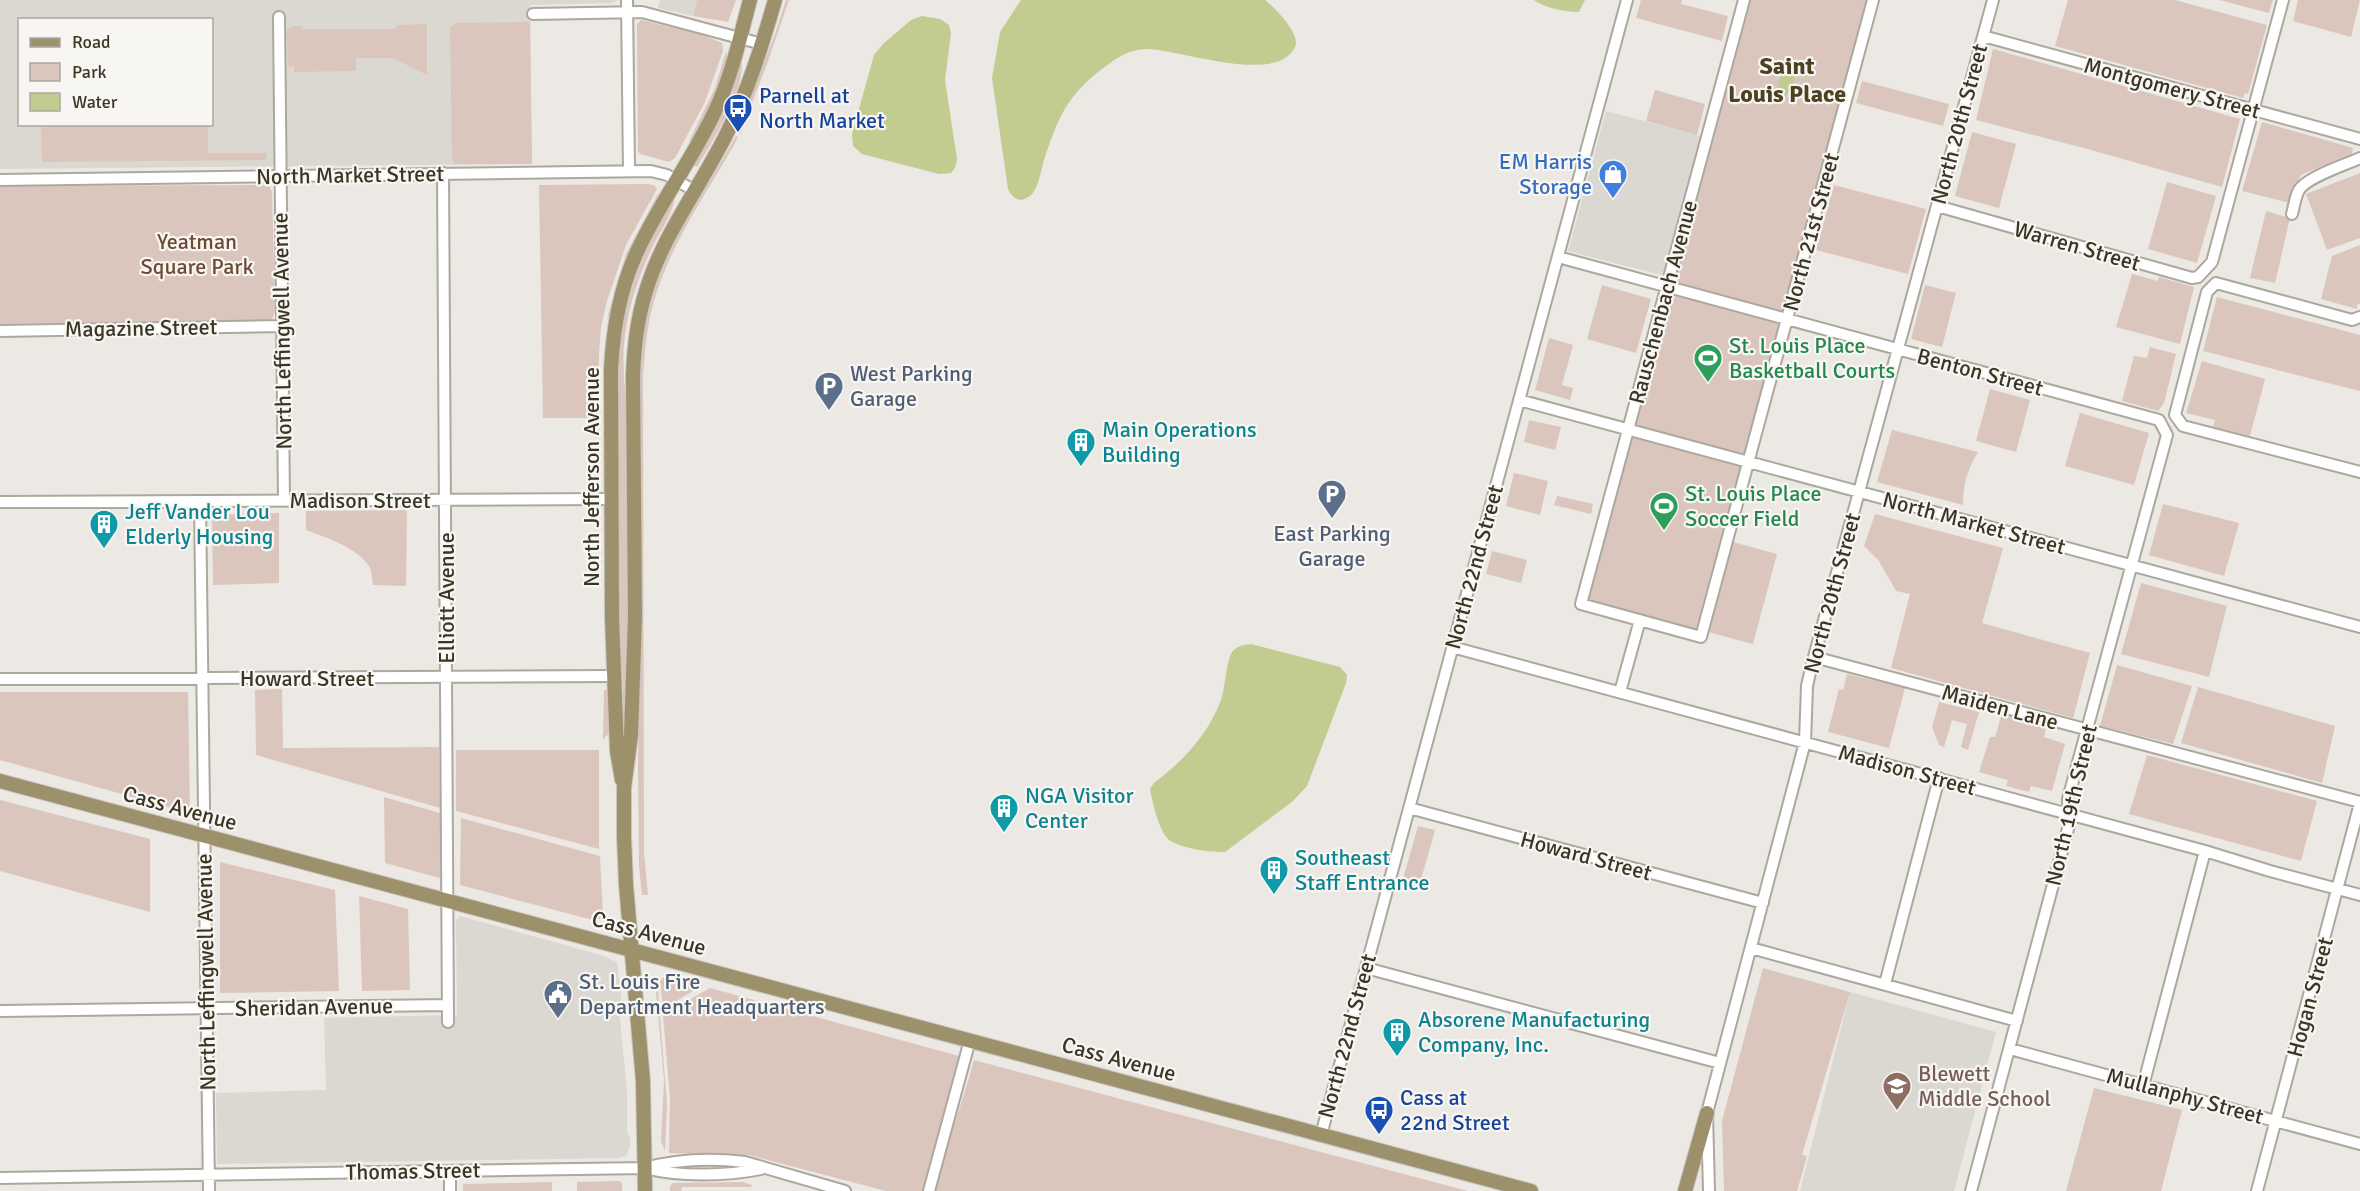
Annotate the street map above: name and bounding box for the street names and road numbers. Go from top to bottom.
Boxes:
street label: North 20th Street [1925,41,1993,207]
street label: Montgomery Street [2081,51,2263,125]
street label: North 21st Street [1777,150,1845,314]
street label: North Market Street [256,160,444,190]
street label: Rauschenbach Avenue [1623,197,1703,407]
street label: North Leffingwell Avenue [266,212,298,450]
street label: Warren Street [2011,215,2143,277]
street label: Magazine Street [64,313,218,343]
street label: Benton Street [1914,342,2046,402]
street label: North Jefferson Avenue [578,367,605,587]
street label: North 22nd Street [1439,482,1509,652]
street label: North Market Street [1880,486,2069,560]
street label: Madison Street [289,487,431,514]
street label: North 20th Street [1798,510,1866,676]
street label: Elliott Avenue [433,532,460,664]
street label: Howard Street [240,665,375,692]
street label: Maiden Lane [1939,678,2061,736]
street label: North 19th Street [2039,721,2103,888]
street label: Madison Street [1835,739,1979,801]
street label: Cass Avenue [120,780,240,836]
street label: Howard Street [1517,826,1655,887]
street label: North Leffingwell Avenue [190,853,222,1091]
street label: Cass Avenue [589,905,709,961]
street label: Hogan Street [2281,934,2339,1060]
street label: North 22nd Street [1312,951,1382,1121]
street label: Sheridan Avenue [235,992,393,1022]
street label: Cass Avenue [1059,1031,1179,1087]
street label: Mullanphy Street [2104,1062,2267,1130]
street label: Thomas Street [345,1156,481,1186]

